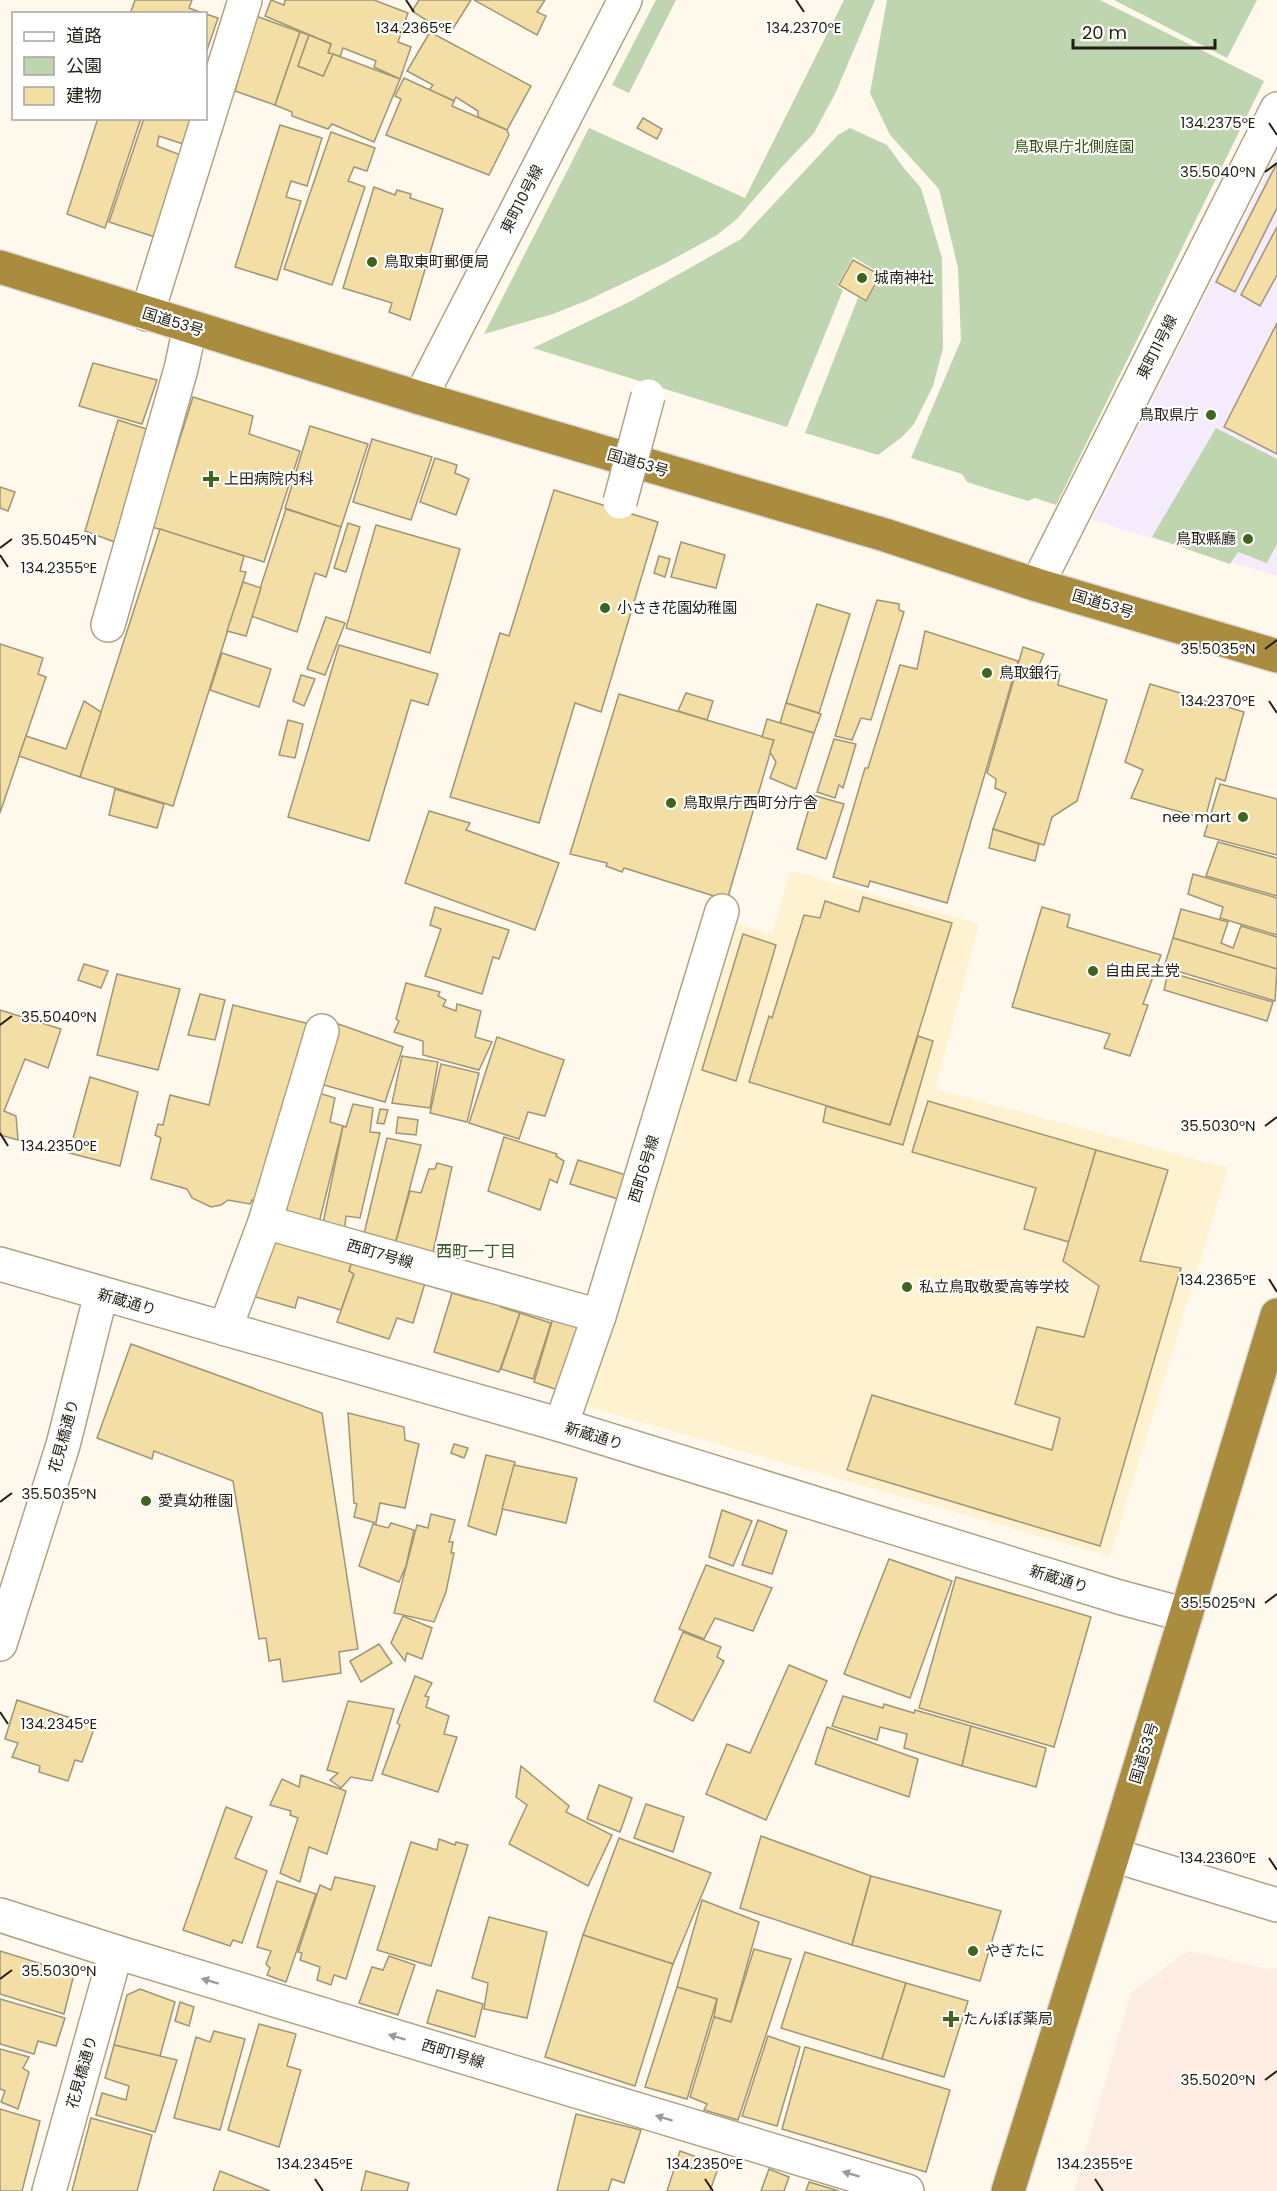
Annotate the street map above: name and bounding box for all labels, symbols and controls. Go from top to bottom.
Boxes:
legend [12,12,207,120]
scale bar [1073,12,1216,50]
text: 134.2365°E [376,17,452,38]
text: 134.2370°E [766,17,842,38]
text: 20 m [1082,20,1127,45]
text: 道路 [66,23,102,48]
text: 公園 [66,53,102,78]
text: 建物 [66,83,102,108]
text: 134.2375°E [1180,112,1256,133]
park label: 鳥取県庁北側庭園 [1014,136,1134,157]
street label: 東町10号線 [495,161,548,237]
text: 35.5040°N [1180,161,1256,182]
place label: 鳥取東町郵便局 [384,251,489,272]
marker: 鳥取東町郵便局 [365,255,379,269]
place label: 城南神社 [874,267,934,288]
marker: 城南神社 [855,271,869,285]
street label: 国道53号 [140,302,206,341]
street label: 東町11号線 [1131,311,1182,383]
place label: 鳥取県庁 [1139,404,1199,425]
marker: 鳥取県庁 [1204,408,1218,422]
street label: 国道53号 [605,444,671,481]
place label: 上田病院内科 [224,468,314,489]
marker: 上田病院内科 [202,470,220,488]
place label: 鳥取縣廳 [1176,528,1236,549]
text: 35.5045°N [21,529,97,550]
marker: 鳥取縣廳 [1241,532,1255,546]
text: 134.2355°E [21,557,97,578]
street label: 国道53号 [1070,584,1136,623]
place label: 小さき花園幼稚園 [617,597,737,618]
marker: 小さき花園幼稚園 [598,601,612,615]
text: 35.5035°N [1180,638,1256,659]
place label: 鳥取銀行 [999,662,1059,683]
marker: 鳥取銀行 [980,666,994,680]
text: 134.2370°E [1180,690,1256,711]
place label: 鳥取県庁西町分庁舎 [683,792,818,813]
marker: 鳥取県庁西町分庁舎 [664,796,678,810]
place label: nee mart [1162,806,1231,827]
marker: nee mart [1236,810,1250,824]
place label: 自由民主党 [1105,960,1180,981]
marker: 自由民主党 [1086,964,1100,978]
text: 35.5040°N [21,1006,97,1027]
text: 35.5030°N [1180,1115,1256,1136]
street label: 西町6号線 [623,1133,664,1205]
text: 134.2350°E [21,1135,97,1156]
street label: 西町7号線 [344,1234,416,1273]
district label: 西町一丁目 [436,1240,516,1263]
text: 134.2365°E [1180,1269,1256,1290]
place label: 私立鳥取敬愛高等学校 [919,1276,1069,1297]
marker: 私立鳥取敬愛高等学校 [900,1280,914,1294]
street label: 新蔵通り [95,1283,159,1320]
street label: 花見橋通り [44,1397,83,1475]
street label: 新蔵通り [562,1417,626,1454]
text: 35.5035°N [21,1483,97,1504]
place label: 愛真幼稚園 [158,1490,233,1511]
marker: 愛真幼稚園 [139,1494,153,1508]
street label: 新蔵通り [1027,1560,1091,1597]
text: 35.5025°N [1181,1592,1256,1613]
text: 134.2345°E [21,1713,97,1734]
street label: 国道53号 [1124,1720,1163,1786]
text: 134.2360°E [1180,1847,1256,1868]
place label: やぎたに [985,1940,1045,1961]
marker: やぎたに [966,1944,980,1958]
text: 35.5030°N [21,1960,97,1981]
one-way arrow [201,1976,219,1985]
place label: たんぽぽ薬局 [963,2008,1053,2029]
marker: たんぽぽ薬局 [944,2012,958,2026]
one-way arrow [388,2032,406,2041]
street label: 花見橋通り [61,2033,102,2111]
street label: 西町1号線 [419,2034,487,2073]
text: 35.5020°N [1181,2069,1256,2090]
one-way arrow [655,2113,673,2122]
text: 134.2345°E [277,2153,353,2174]
text: 134.2350°E [667,2153,743,2174]
text: 134.2355°E [1057,2153,1133,2174]
one-way arrow [841,2169,859,2178]

